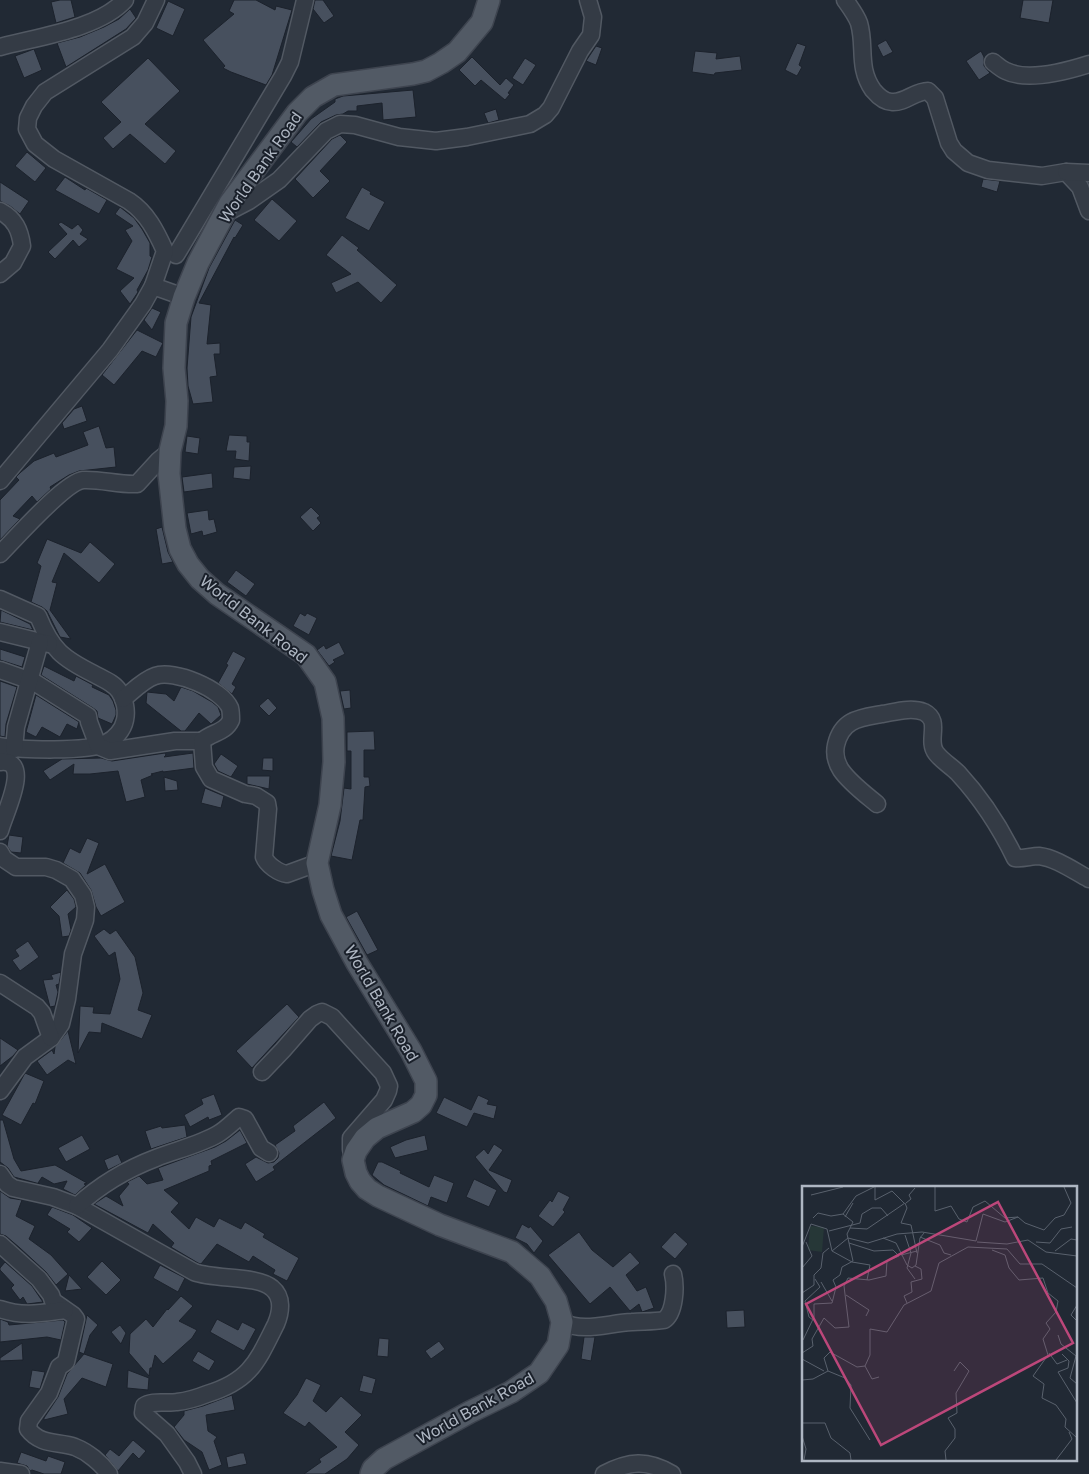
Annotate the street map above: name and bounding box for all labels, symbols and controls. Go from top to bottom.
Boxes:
street label: World Bank Road [214,108,306,226]
street label: World Bank Road [196,571,312,667]
street label: World Bank Road [341,941,423,1065]
inset map [802,1186,1076,1462]
street label: World Bank Road [413,1367,537,1449]

